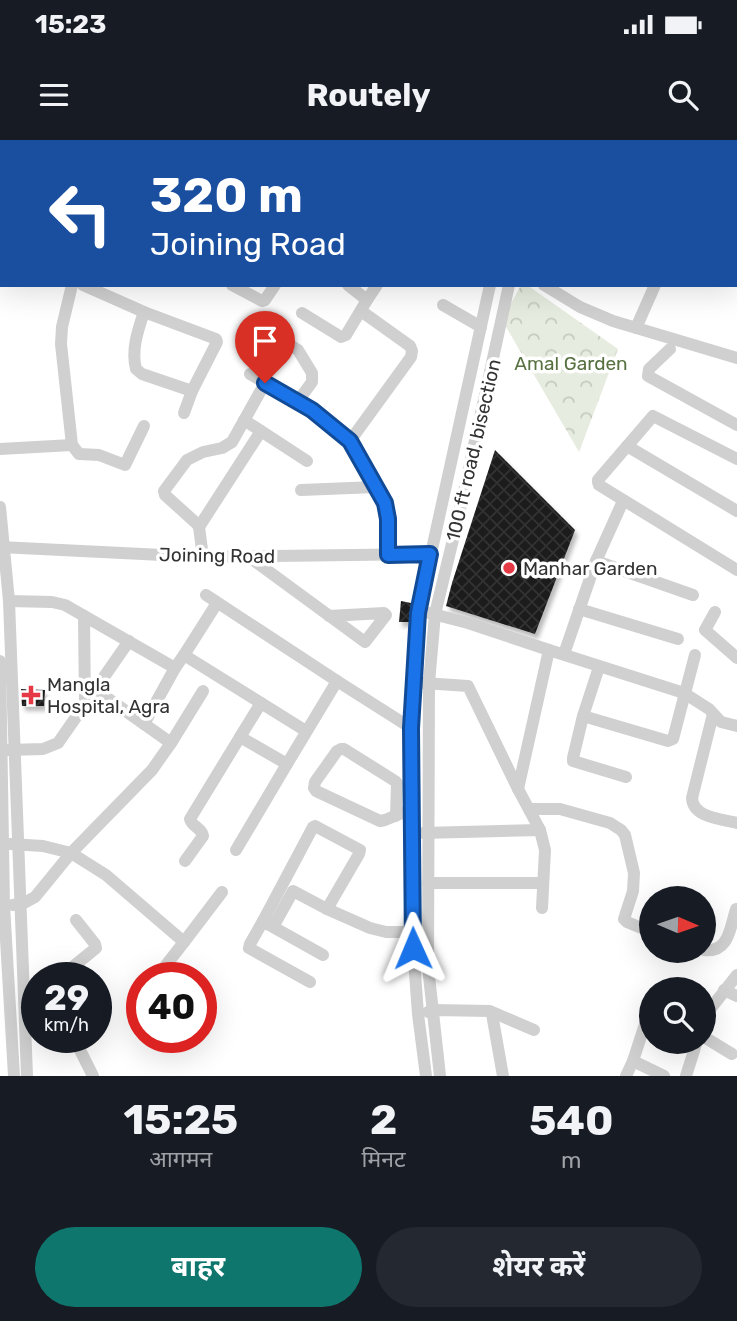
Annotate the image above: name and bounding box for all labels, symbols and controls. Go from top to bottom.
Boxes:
text: 15:23 [35,9,106,40]
icon: menu [35,76,73,114]
text: Routely [306,76,431,114]
icon: search [664,76,702,114]
text: 320 m [150,166,303,224]
icon: left [35,168,126,259]
text: Joining Road [150,225,346,263]
pin [235,311,295,383]
icon: arrive [246,322,284,360]
park label: Amal Garden [514,352,628,375]
street label: 100 ft road, bisection [441,357,506,543]
street label: Joining Road [159,543,275,568]
place label: Manhar Garden [523,557,658,580]
marker: Manhar Garden [501,560,517,576]
place label: Mangla Hospital, Agra [47,673,170,718]
marker: Mangla Hospital, Agra [21,685,41,705]
north arrow [639,886,716,962]
map controls [639,886,716,1054]
position arrow [376,911,450,985]
speed limit sign: 40 [126,962,217,1053]
text: 29 [44,977,89,1019]
button: search [639,977,716,1054]
text: km/h [44,1014,89,1036]
text: 15:25 [123,1095,238,1145]
text: 2 [370,1095,397,1145]
text: 540 [529,1096,614,1146]
text: आगमन [149,1145,212,1173]
text: मिनट [362,1145,406,1173]
text: m [561,1146,582,1174]
button: बाहर [35,1227,362,1307]
button: शेयर करें [376,1227,702,1307]

